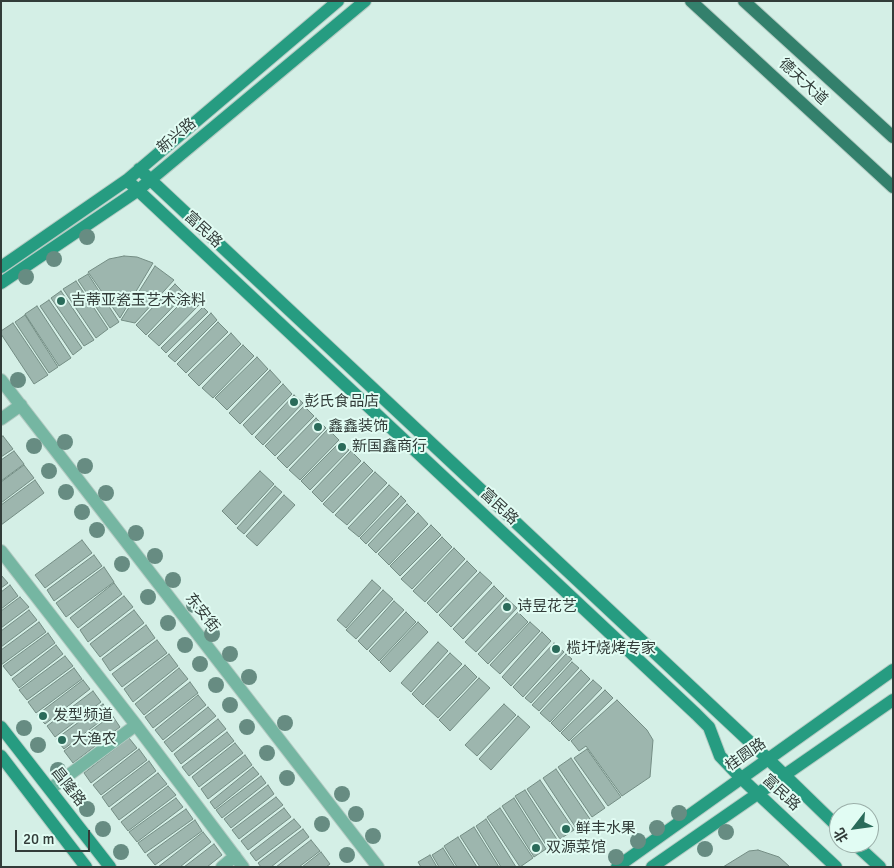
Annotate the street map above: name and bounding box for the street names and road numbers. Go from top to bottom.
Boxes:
street label: 德天大道 [775,55,831,109]
street label: 新兴路 [154,115,200,157]
street label: 富民路 [180,208,226,252]
street label: 富民路 [476,485,522,529]
street label: 东安街 [181,590,223,636]
street label: 桂圆路 [722,735,770,775]
street label: 昌隆路 [47,764,89,810]
street label: 富民路 [758,771,804,815]

